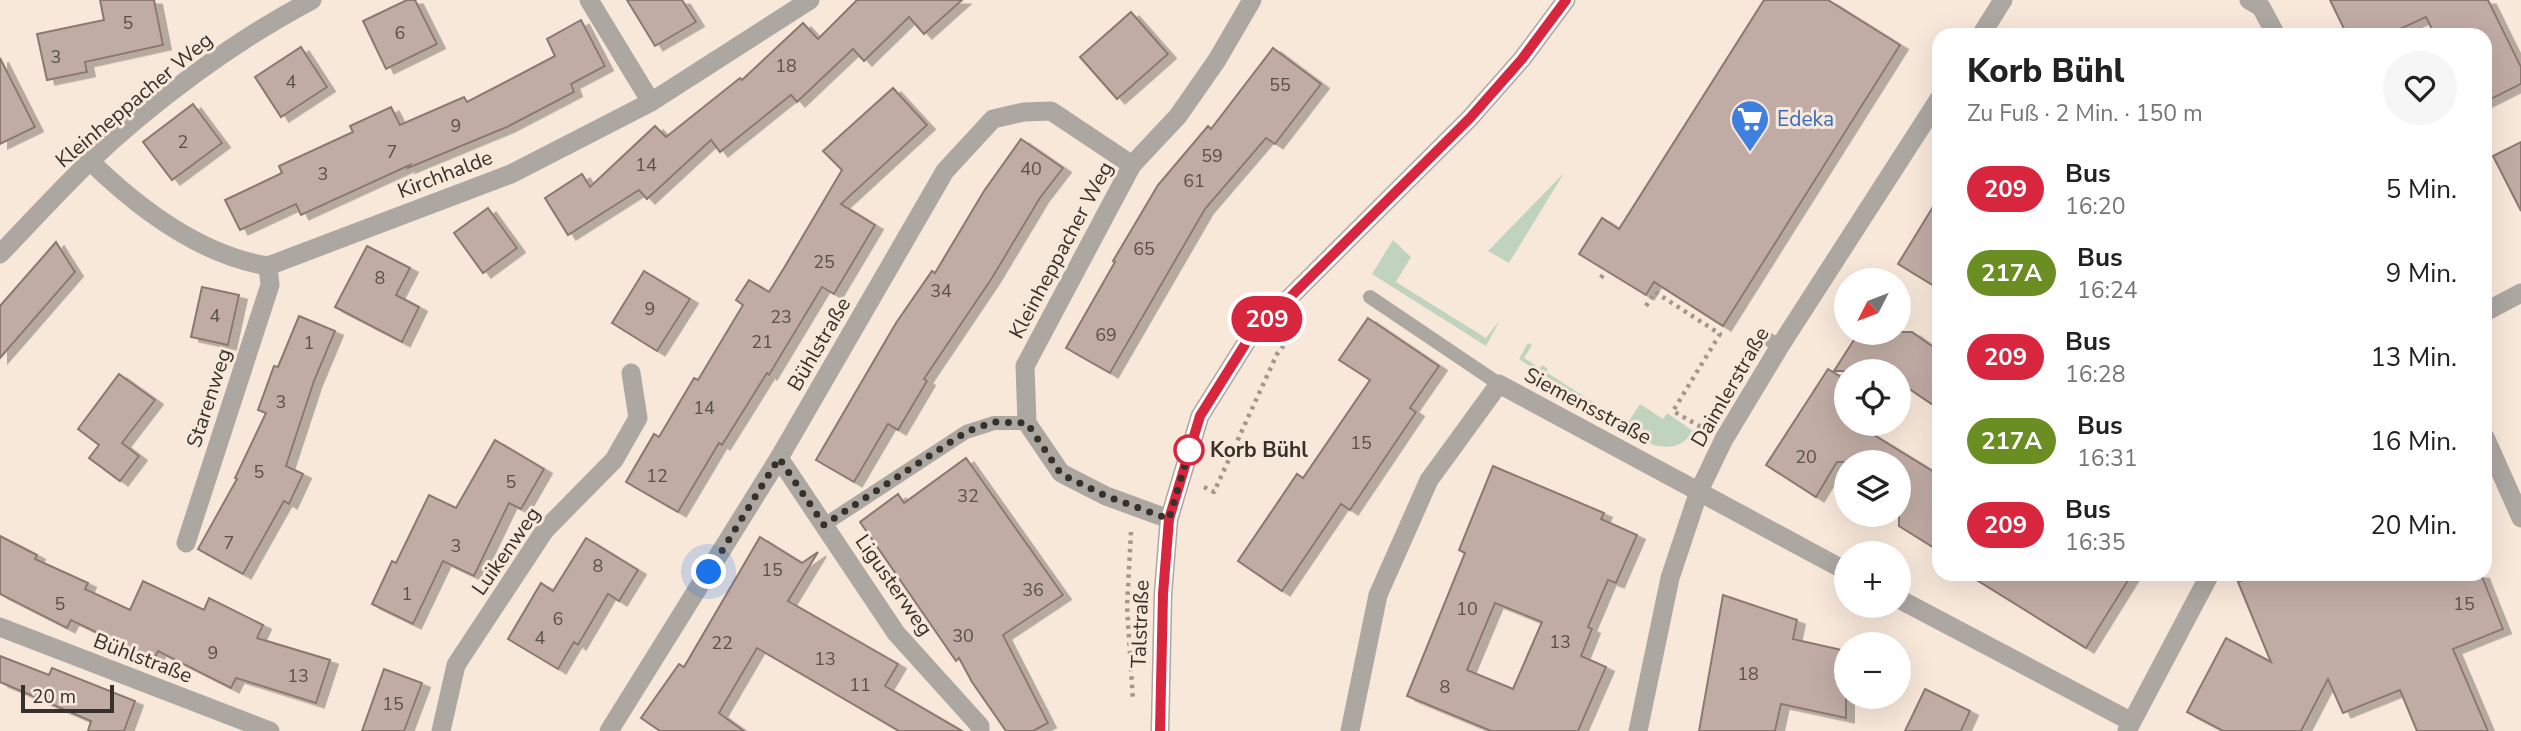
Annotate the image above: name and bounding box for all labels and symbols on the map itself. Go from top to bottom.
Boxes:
house number: 5 [123,11,133,35]
house number: 6 [395,21,405,45]
street label: Kleinheppacher Weg [50,26,218,174]
house number: 3 [51,45,61,69]
house number: 18 [775,54,797,78]
house number: 4 [286,70,297,94]
house number: 55 [1269,73,1291,97]
supermarket icon: Edeka [1729,98,1771,153]
place label: Edeka [1777,105,1834,133]
house number: 9 [451,114,461,138]
house number: 2 [178,130,188,154]
house number: 7 [387,140,397,164]
street label: Kirchhalde [393,143,497,205]
house number: 59 [1201,144,1223,168]
house number: 14 [635,153,657,177]
street label: Kleinheppacher Weg [1002,156,1120,344]
house number: 40 [1020,157,1042,181]
house number: 3 [318,162,328,186]
house number: 61 [1183,169,1205,193]
house number: 65 [1133,237,1155,261]
house number: 25 [813,250,835,274]
house number: 8 [375,266,385,290]
north arrow [1834,268,1911,345]
house number: 34 [930,279,952,303]
street label: Bühlstraße [781,292,857,396]
line badge: 209 [1227,296,1307,342]
house number: 9 [645,297,655,321]
house number: 4 [210,304,221,328]
house number: 23 [770,305,792,329]
street label: Daimlerstraße [1684,322,1776,452]
house number: 69 [1095,323,1117,347]
house number: 21 [751,330,773,354]
house number: 1 [304,331,314,355]
street label: Starenweg [180,345,238,451]
street label: Siemensstraße [1520,361,1656,451]
house number: 3 [276,390,286,414]
house number: 14 [693,396,715,420]
house number: 15 [1350,431,1372,455]
marker: Korb Bühl [1174,435,1204,465]
place label: Korb Bühl [1210,436,1308,464]
house number: 20 [1795,445,1817,469]
house number: 5 [254,460,264,484]
house number: 12 [646,464,668,488]
house number: 5 [506,470,516,494]
house number: 32 [957,484,979,508]
street label: Luikenweg [465,501,547,601]
street label: Ligusterweg [849,529,939,641]
house number: 7 [224,531,234,555]
house number: 3 [451,534,461,558]
house number: 8 [593,554,603,578]
your location [691,554,726,589]
house number: 15 [761,558,783,582]
house number: 36 [1022,578,1044,602]
street label: Talstraße [1124,579,1156,669]
house number: 1 [402,582,412,606]
house number: 5 [55,592,65,616]
house number: 15 [2453,592,2475,616]
house number: 10 [1456,597,1478,621]
house number: 6 [553,607,563,631]
house number: 30 [952,624,974,648]
street label: Bühlstraße [89,626,197,690]
house number: 4 [535,626,546,650]
house number: 13 [1549,630,1571,654]
house number: 22 [711,631,733,655]
house number: 9 [208,641,218,665]
house number: 13 [814,647,836,671]
house number: 18 [1737,662,1759,686]
house number: 13 [287,664,309,688]
house number: 11 [849,673,871,697]
house number: 8 [1440,675,1450,699]
scale bar [21,682,114,714]
house number: 15 [382,692,404,716]

